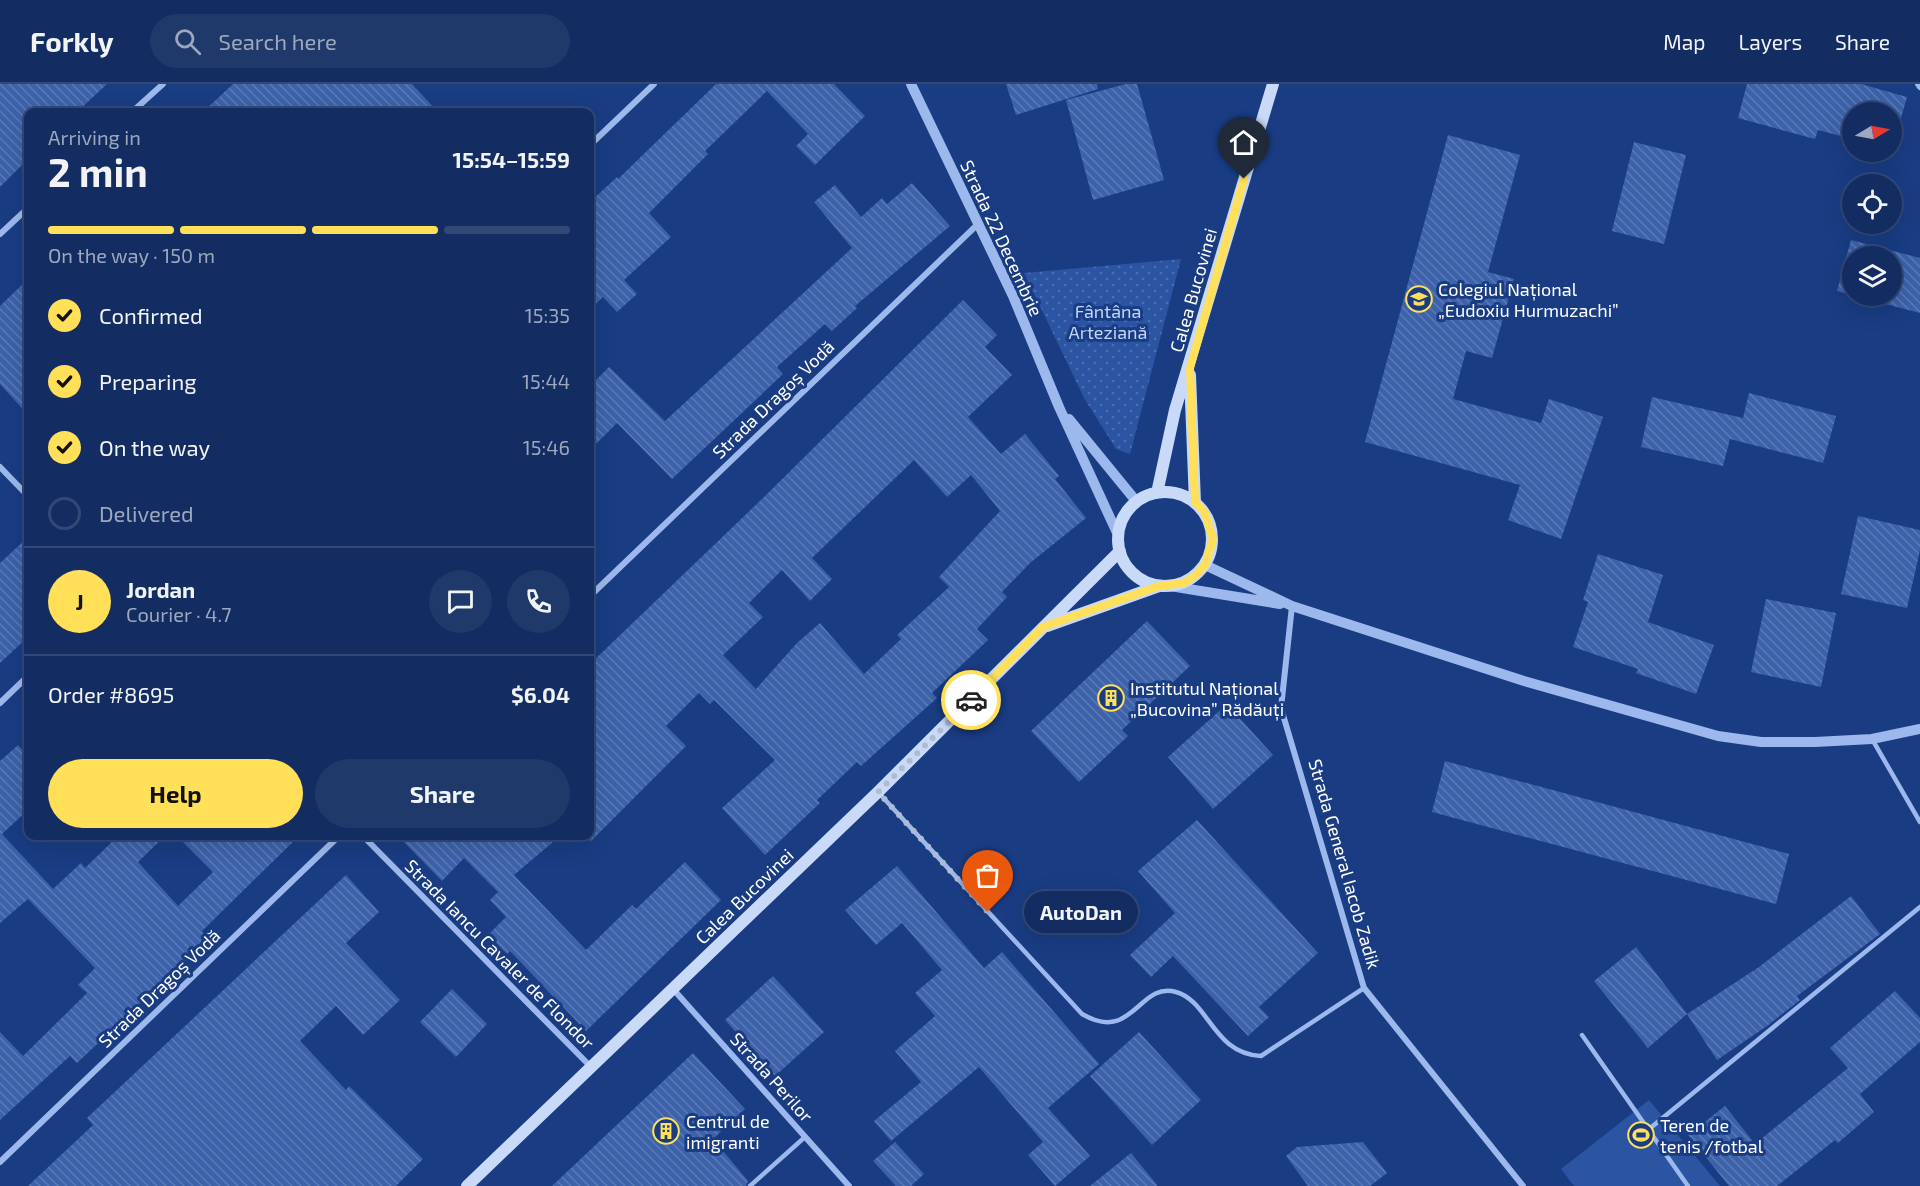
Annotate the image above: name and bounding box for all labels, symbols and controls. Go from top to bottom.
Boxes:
search box [150,14,570,68]
text: Forkly [30,24,114,58]
icon: search [171,25,204,58]
text: Search here [219,28,337,54]
text: Map [1663,29,1705,54]
text: Layers [1738,29,1802,54]
text: Share [1835,29,1890,54]
north arrow [1842,102,1902,162]
map controls [1842,102,1902,306]
pin [1218,117,1269,179]
text: Arriving in [48,125,141,149]
icon: home [1227,126,1260,159]
text: 15:54–15:59 [452,146,570,172]
text: 2 min [48,148,148,195]
street label: Strada 22 Decembrie [956,156,1048,320]
button: locate [1842,174,1902,234]
street label: Calea Bucovinei [1165,226,1221,354]
text: On the way · 150 m [48,243,215,267]
button: layers [1842,246,1902,306]
place label: Colegiul Național „Eudoxiu Hurmuzachi” [1438,278,1619,321]
school or university icon: Colegiul Național „Eudoxiu Hurmuzachi” [1404,284,1434,314]
icon: check [48,299,81,332]
park label: Fântâna Arteziană [1069,300,1147,343]
text: Confirmed [99,302,203,328]
text: 15:35 [525,303,570,327]
street label: Strada Dragoș Vodă [708,335,839,463]
icon: check [48,365,81,398]
text: Preparing [99,368,197,394]
text: 15:44 [522,369,570,393]
icon: check [48,431,81,464]
text: On the way [99,434,210,460]
text: 15:46 [523,435,570,459]
text: Delivered [99,500,194,526]
button: chat [429,570,492,633]
button: phone [507,570,570,633]
text: Jordan [126,576,195,602]
text: J [75,588,84,614]
text: Courier · 4.7 [126,602,232,626]
courier [941,670,1001,730]
place label: Institutul Național „Bucovina” Rădăuți [1130,677,1284,721]
text: Order #8695 [48,681,174,707]
text: $6.04 [511,681,570,707]
building icon: Institutul Național „Bucovina” Rădăuți [1096,683,1126,713]
icon: car [955,684,988,717]
street label: Strada General Iacob Zadik [1305,757,1385,971]
button: Help [48,759,303,828]
button: Share [315,759,570,828]
street label: Calea Bucovinei [690,844,798,948]
pin [962,850,1013,912]
street label: Strada Iancu Cavaler de Flondor [401,855,599,1053]
icon: bag [971,859,1004,892]
callout: AutoDan [1024,891,1138,933]
text: AutoDan [1040,900,1122,924]
street label: Strada Dragoș Vodă [94,924,225,1052]
street label: Strada Perilor [726,1028,818,1126]
place label: Centrul de imigranti [686,1110,770,1153]
place label: Teren de tenis /fotbal [1660,1114,1764,1157]
building icon: Centrul de imigranti [651,1116,681,1146]
sports icon: Teren de tenis /fotbal [1626,1120,1656,1150]

